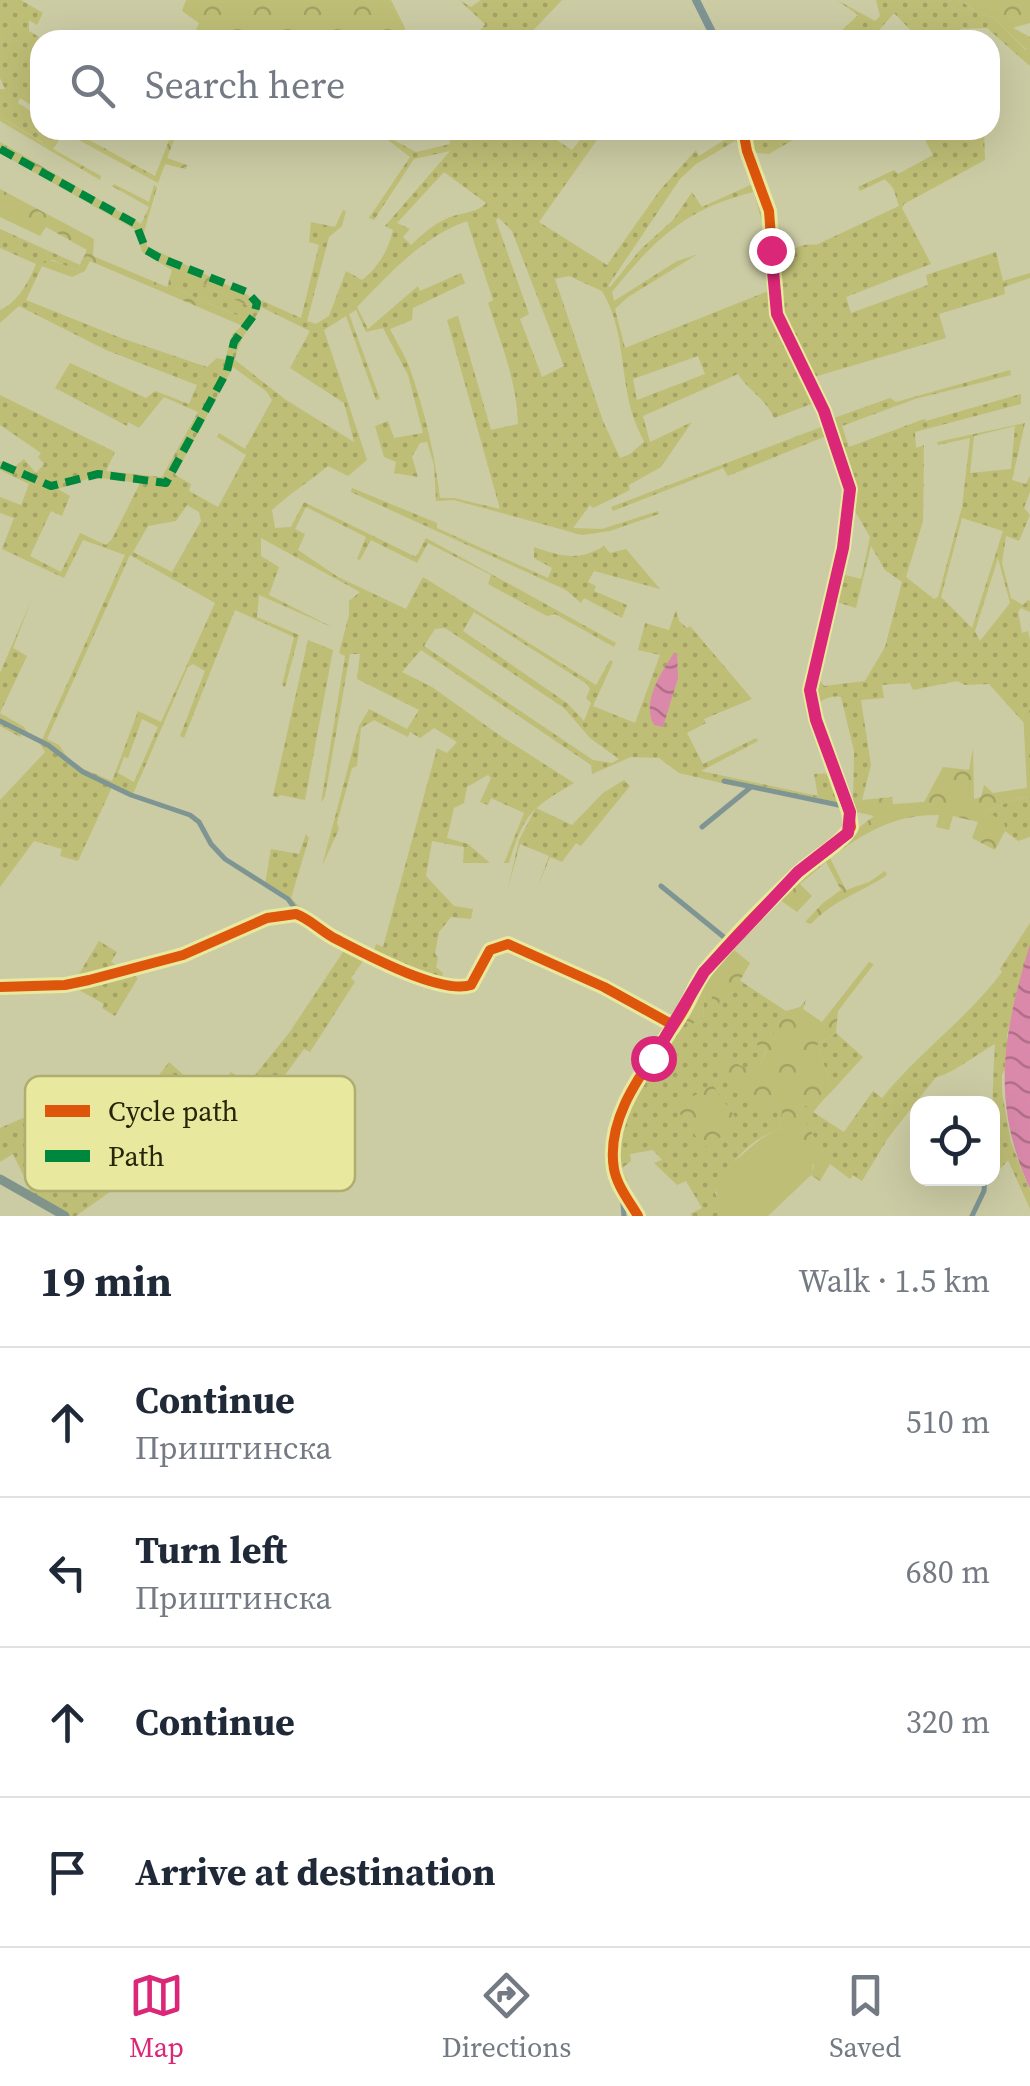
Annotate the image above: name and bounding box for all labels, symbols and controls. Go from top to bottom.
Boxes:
search box [30,30,1000,140]
icon: search [65,58,120,113]
text: Search here [145,59,345,111]
route end [749,228,795,274]
route start [631,1036,677,1082]
legend [25,1076,355,1191]
text: Cycle path [108,1092,238,1130]
map controls [910,1096,1000,1186]
button: locate [910,1096,1000,1186]
text: Path [108,1137,165,1175]
text: 19 min [40,1252,172,1310]
text: Walk · 1.5 km [798,1259,990,1303]
text: Continue [135,1374,295,1426]
icon: ahead [40,1395,95,1450]
text: 510 m [906,1400,990,1444]
text: Приштинска [135,1426,332,1470]
text: Turn left [135,1524,287,1576]
icon: left [40,1545,95,1600]
text: 680 m [906,1550,990,1594]
text: Приштинска [135,1576,332,1620]
icon: ahead [40,1695,95,1750]
text: Continue [135,1696,295,1748]
text: 320 m [906,1700,990,1744]
icon: arrive [40,1845,95,1900]
text: Arrive at destination [135,1846,496,1898]
tab: Map [129,1968,184,2066]
tab: Directions [442,1968,571,2066]
tab: Saved [829,1968,901,2066]

